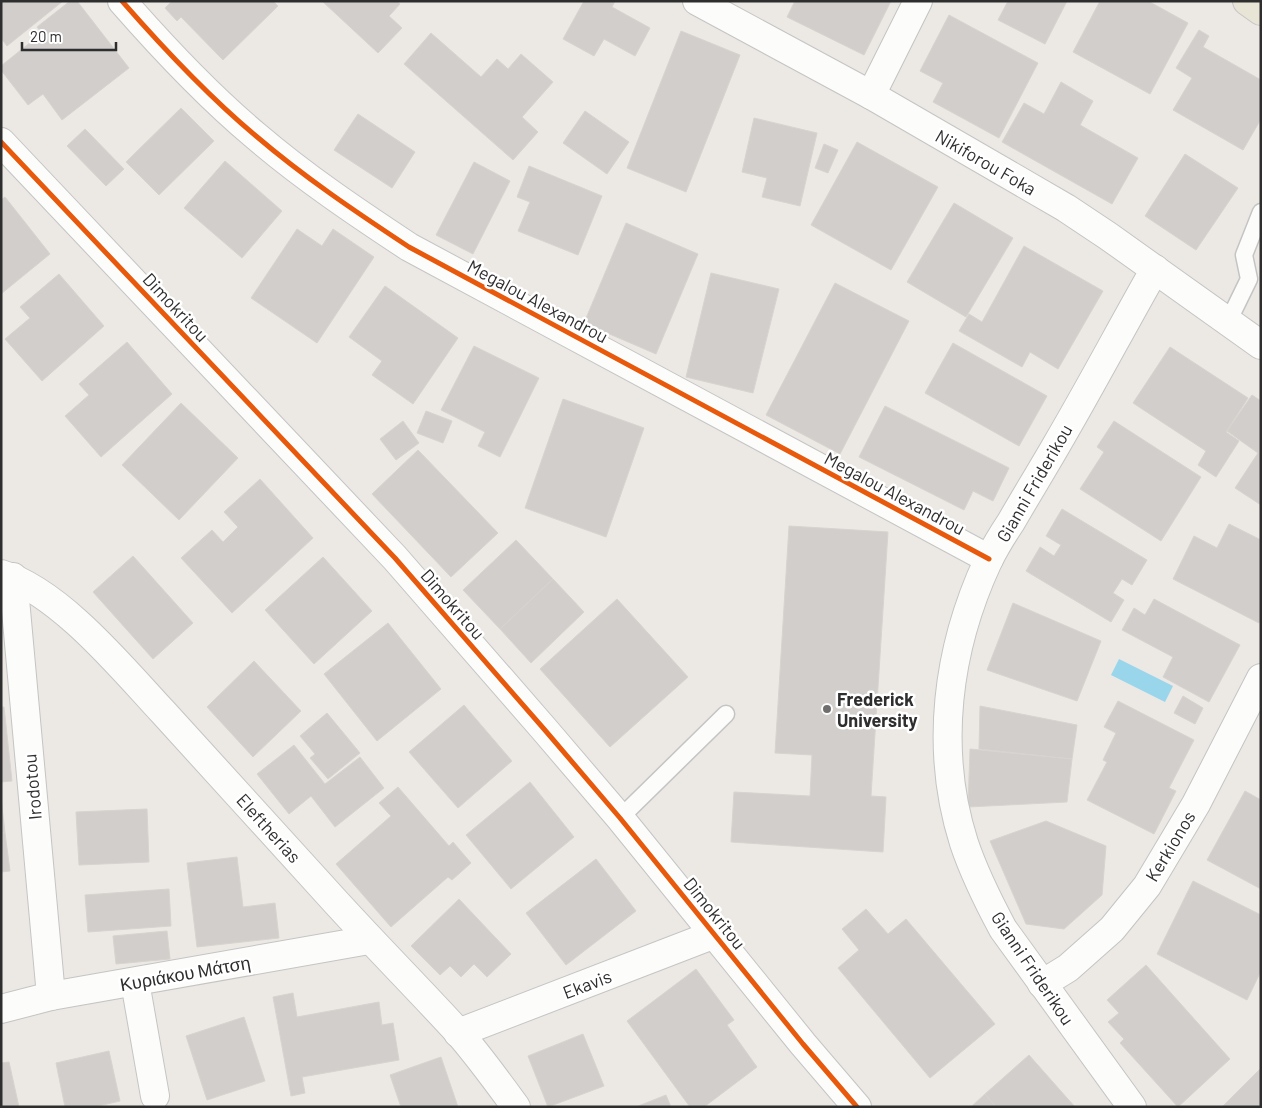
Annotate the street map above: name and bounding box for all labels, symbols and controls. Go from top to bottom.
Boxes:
scale bar [22,20,116,52]
text: 20 m [30,27,62,45]
street label: Nikiforou Foka [932,124,1040,200]
street label: Megalou Alexandrou [464,255,612,347]
street label: Dimokritou [139,268,213,346]
street label: Gianni Friderikou [991,420,1077,546]
street label: Megalou Alexandrou [821,447,969,539]
street label: Dimokritou [416,564,490,644]
place label: Frederick University [837,688,918,731]
marker: Frederick University [821,703,833,715]
street label: Irodotou [18,753,46,821]
street label: Eleftherias [232,789,306,867]
street label: Kerkionos [1140,807,1200,885]
street label: Dimokritou [679,873,751,953]
street label: Gianni Friderikou [987,907,1079,1029]
street label: Κυριάκου Μάτση [118,951,252,995]
street label: Ekavis [559,965,615,1003]

